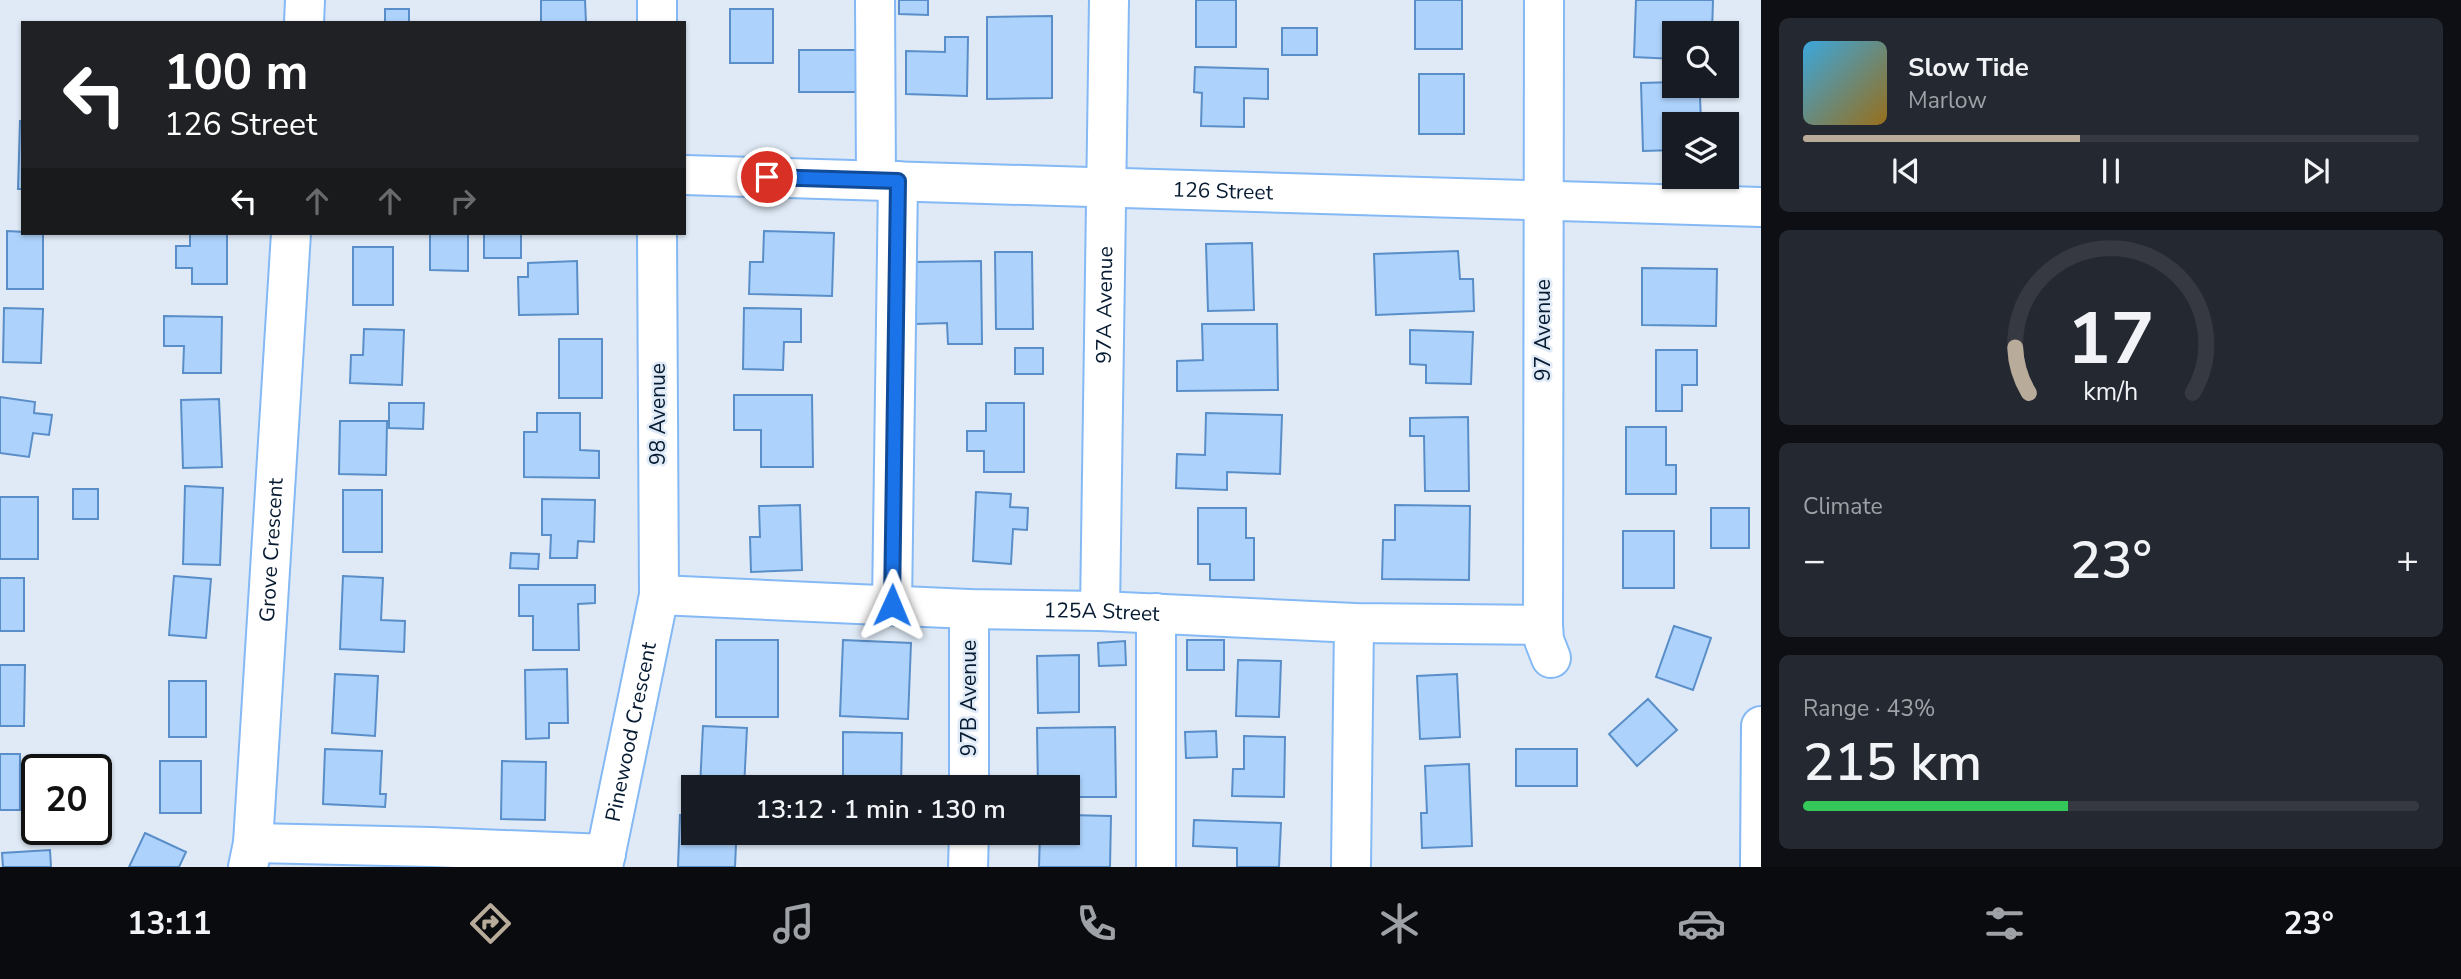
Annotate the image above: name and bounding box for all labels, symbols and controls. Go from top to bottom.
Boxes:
map controls [1662,21,1739,189]
button: search [1662,21,1739,98]
text: 100 m [164,39,308,106]
icon: left [49,49,140,140]
text: Slow Tide [1908,50,2029,85]
text: Marlow [1908,85,1987,116]
text: 126 Street [164,103,317,146]
button: layers [1662,112,1739,189]
pin [737,147,797,207]
icon: previous [1887,152,1925,190]
icon: pause [2092,152,2130,190]
icon: next [2297,152,2335,190]
icon: arrive [748,158,786,196]
street label: 126 Street [1172,176,1274,207]
icon: left [225,182,263,220]
icon: ahead [298,182,336,220]
icon: ahead [371,182,409,220]
icon: right [444,182,482,220]
street label: 97A Avenue [1090,246,1119,364]
street label: 97 Avenue [1529,279,1557,381]
text: 17 [2067,290,2155,390]
street label: 98 Avenue [644,363,672,465]
text: km/h [2083,375,2139,409]
street label: Grove Crescent [253,477,290,623]
text: Climate [1803,491,1883,522]
text: 23° [2070,525,2152,596]
text: − [1803,535,1826,586]
text: + [2396,535,2419,586]
position arrow [855,568,929,642]
street label: 125A Street [1044,596,1161,628]
street label: Pinewood Crescent [599,639,663,824]
street label: 97B Avenue [955,640,983,756]
text: Range · 43% [1803,693,1935,724]
text: 215 km [1803,727,1982,798]
speed limit sign: 20 [21,754,112,845]
text: 13:12 · 1 min · 130 m [755,792,1006,827]
icon: directions [466,899,515,948]
icon: music [769,899,818,948]
icon: phone [1072,899,1121,948]
icon: climate [1375,899,1424,948]
icon: car [1677,899,1726,948]
icon: filters [1980,899,2029,948]
text: 13:11 [127,902,212,945]
text: 23° [2283,902,2334,945]

